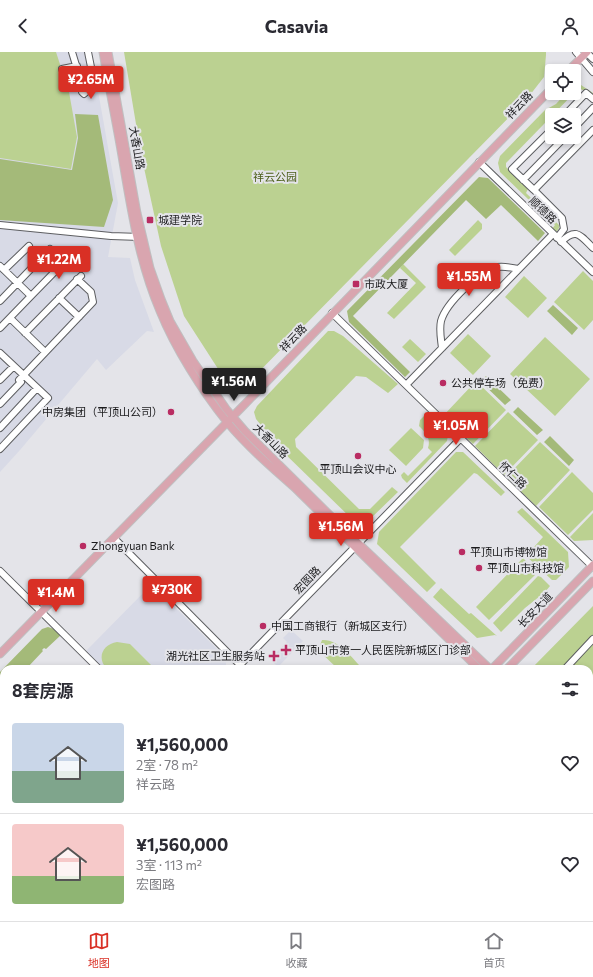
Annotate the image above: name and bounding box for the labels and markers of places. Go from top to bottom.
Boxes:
pin: ¥2.65M [58,66,124,100]
place label: 城建学院 [158,213,202,226]
marker: 城建学院 [145,215,155,225]
pin: ¥1.22M [26,246,92,280]
pin: ¥1.55M [436,263,502,297]
place label: 市政大厦 [364,277,408,290]
marker: 市政大厦 [351,279,361,289]
pin: ¥1.56M [201,368,267,402]
place label: 公共停车场（免费） [451,376,550,389]
marker: 公共停车场（免费） [438,378,448,388]
place label: 中房集团（平顶山公司） [42,405,163,418]
marker: 中房集团（平顶山公司） [166,407,176,417]
pin: ¥1.05M [423,412,489,446]
marker: 平顶山会议中心 [353,451,363,461]
place label: 平顶山会议中心 [320,462,397,475]
pin: ¥1.56M [308,513,374,547]
place label: Zhongyuan Bank [91,539,175,552]
marker: Zhongyuan Bank [78,541,88,551]
place label: 平顶山市博物馆 [470,545,547,558]
marker: 平顶山市博物馆 [457,547,467,557]
place label: 平顶山市科技馆 [487,561,564,574]
marker: 平顶山市科技馆 [474,563,484,573]
pin: ¥730K [144,576,200,610]
pin: ¥1.4M [28,579,84,613]
place label: 中国工商银行（新城区支行） [271,619,414,632]
marker: 中国工商银行（新城区支行） [258,621,268,631]
place label: 平顶山市第一人民医院新城区门诊部 [295,643,471,656]
marker: 平顶山市第一人民医院新城区门诊部 [280,644,292,656]
place label: 湖光社区卫生服务站 [166,649,265,662]
marker: 湖光社区卫生服务站 [268,650,280,662]

